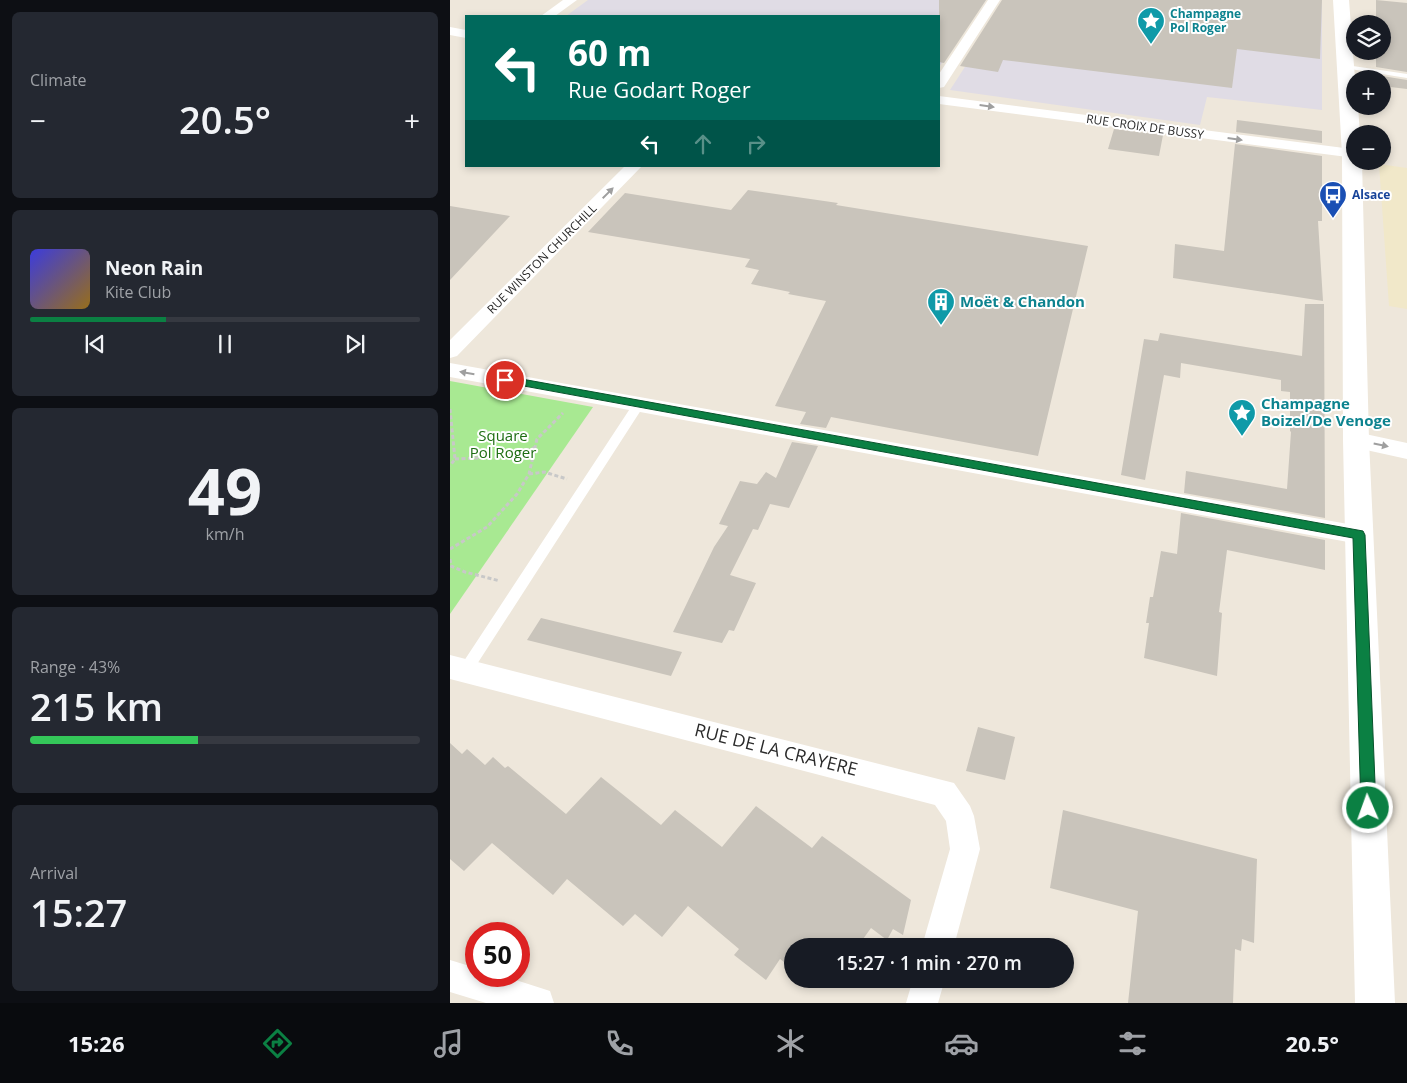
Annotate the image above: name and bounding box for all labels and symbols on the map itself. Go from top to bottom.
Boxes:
place label: Champagne Pol Roger [1170,5,1241,36]
place icon: Champagne Pol Roger [1136,6,1166,45]
one-way arrow [979,102,995,110]
street label: RUE CROIX DE BUSSY [1085,110,1205,143]
one-way arrow [1227,135,1243,143]
bus stop icon: Alsace [1318,180,1348,219]
place label: Alsace [1352,186,1390,203]
one-way arrow [602,187,614,199]
street label: RUE WINSTON CHURCHILL [483,200,600,317]
building icon: Moёt & Chandon [926,287,956,326]
place label: Moёt & Chandon [960,291,1085,311]
pin [484,359,526,401]
one-way arrow [460,369,475,377]
place label: Champagne Boizel/De Venoge [1261,393,1391,430]
place icon: Champagne Boizel/De Venoge [1227,398,1257,437]
park label: Square Pol Roger [470,425,536,462]
one-way arrow [1374,441,1389,449]
street label: RUE DE LA CRAYERE [692,717,860,781]
position arrow [1341,781,1393,833]
speed limit sign: 50 [465,922,530,987]

